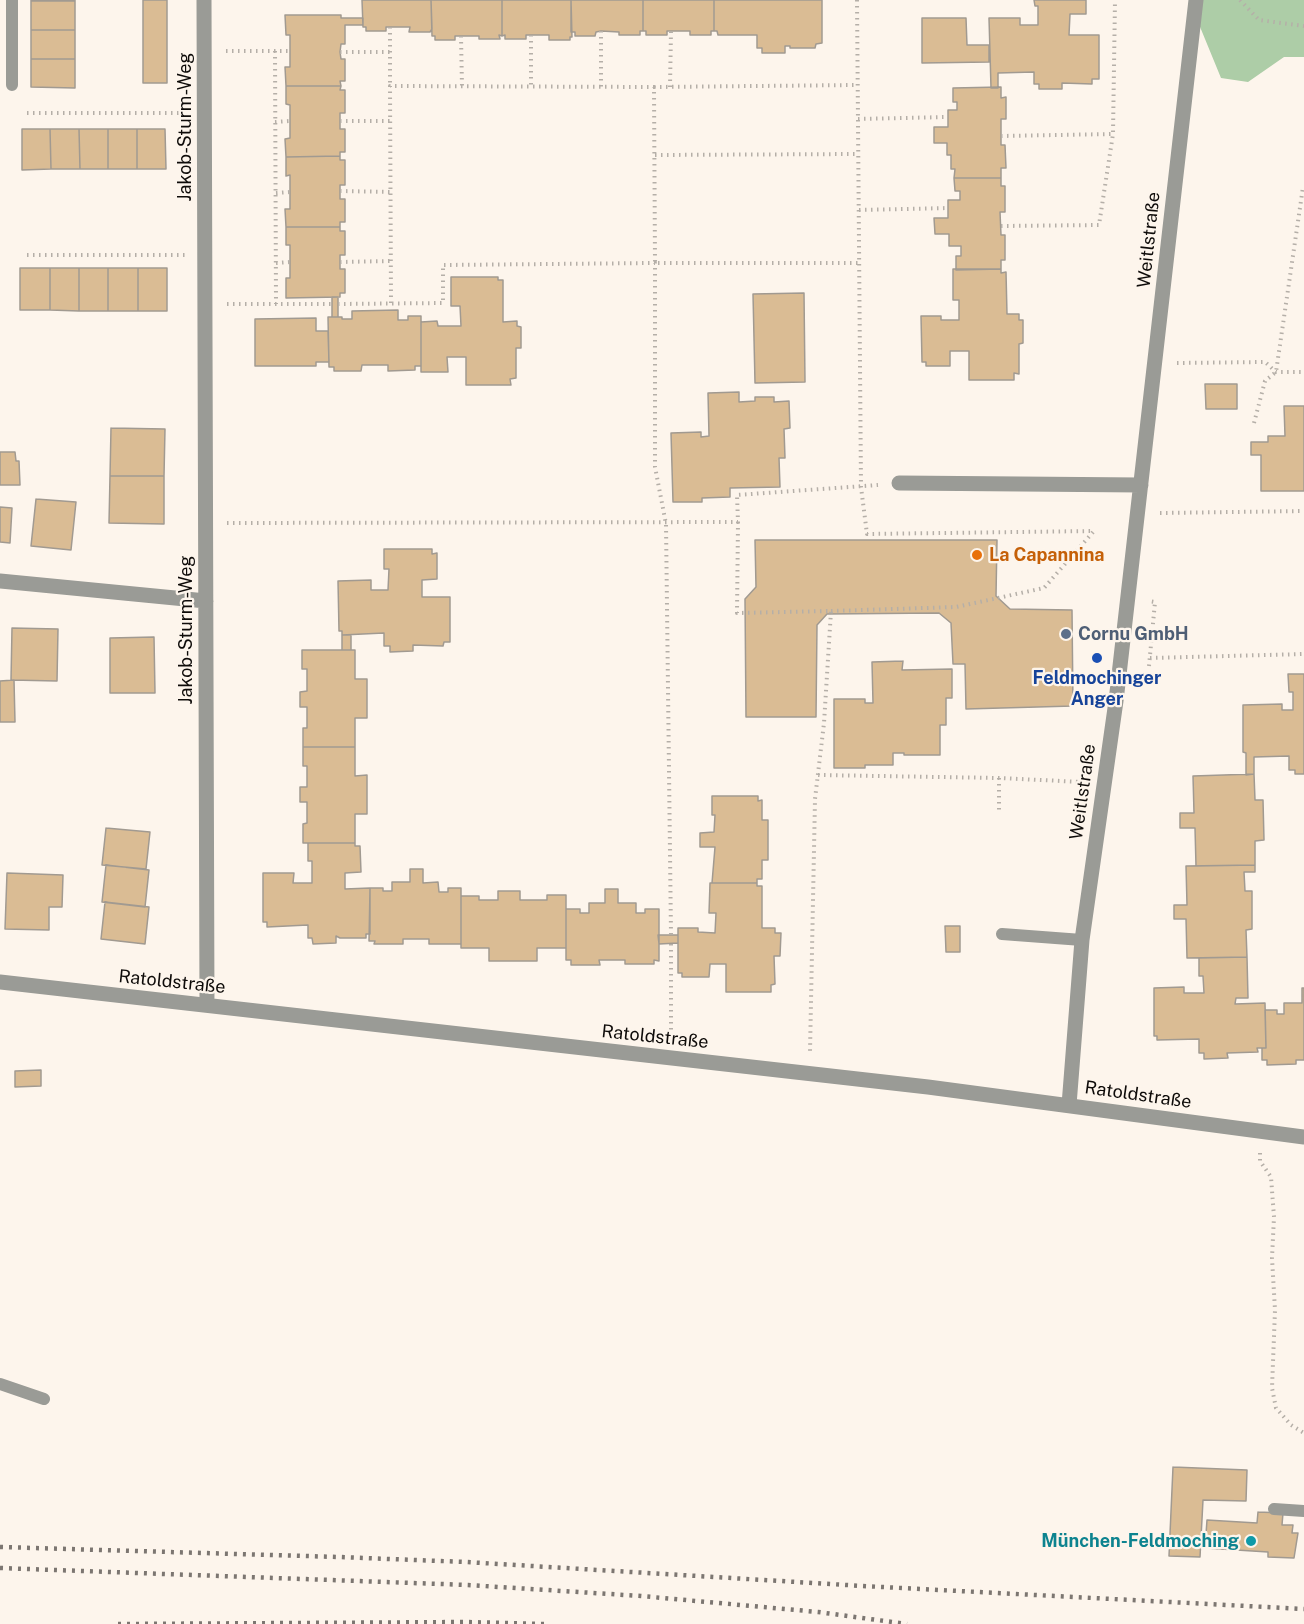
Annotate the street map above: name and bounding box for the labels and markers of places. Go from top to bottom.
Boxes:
place label: La Capannina [989,544,1104,566]
marker: La Capannina [970,548,984,562]
place label: Cornu GmbH [1078,623,1189,645]
marker: Cornu GmbH [1059,627,1073,641]
marker: Feldmochinger Anger [1090,651,1104,665]
place label: Feldmochinger Anger [1033,667,1161,710]
place label: München-Feldmoching [1041,1530,1239,1552]
marker: München-Feldmoching [1244,1534,1258,1548]

